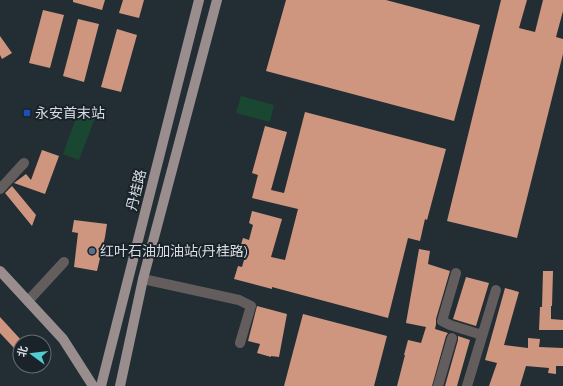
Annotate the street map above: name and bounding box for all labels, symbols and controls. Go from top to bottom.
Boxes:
place label: 永安首末站 [35,105,105,122]
marker: 永安首末站 [22,108,32,118]
street label: 丹桂路 [123,168,150,213]
place label: 红叶石油加油站(丹桂路) [100,243,248,260]
marker: 红叶石油加油站(丹桂路) [87,246,97,256]
north arrow [12,334,52,374]
text: 北 [15,345,31,359]

